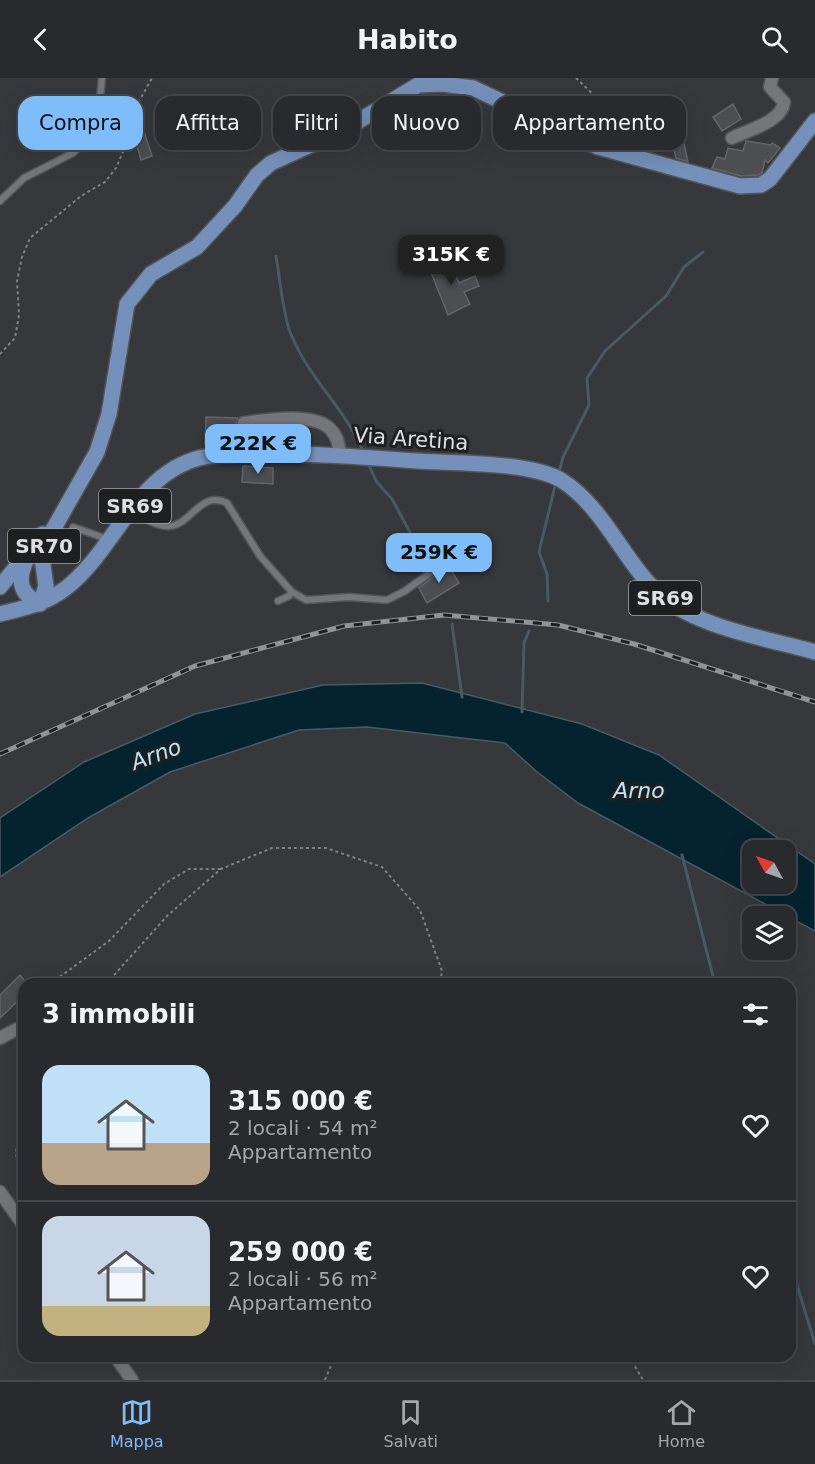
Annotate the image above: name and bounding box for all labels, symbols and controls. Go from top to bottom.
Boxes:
icon: back [24,23,57,56]
icon: search [758,23,791,56]
text: Habito [357,24,458,55]
chip: Compra [18,96,143,150]
chip: Affitta [155,96,261,150]
chip: Filtri [273,96,360,150]
chip: Nuovo [372,96,481,150]
chip: Appartamento [493,96,686,150]
pin: 315K € [402,235,500,286]
text: 315K € [412,242,490,266]
street label: Via Aretina [353,423,469,455]
pin: 222K € [209,424,307,475]
text: 222K € [219,431,297,455]
road number: SR69 [99,489,171,523]
road number: SR70 [8,529,80,563]
pin: 259K € [390,533,488,584]
text: 259K € [400,540,478,564]
road number: SR69 [629,581,701,615]
water label: Arno [126,734,185,776]
water label: Arno [611,778,665,803]
north arrow [742,840,796,894]
map controls [742,840,796,960]
button: layers [742,906,796,960]
icon: filters [739,998,772,1031]
text: 3 immobili [42,999,195,1029]
text: 315 000 € [228,1086,373,1116]
icon: home [90,1089,162,1161]
icon: heart [739,1109,772,1142]
text: 2 locali · 54 m² [228,1116,378,1140]
text: Appartamento [228,1140,372,1164]
text: 259 000 € [228,1237,373,1267]
icon: home [90,1240,162,1312]
icon: heart [739,1260,772,1293]
text: 2 locali · 56 m² [228,1267,378,1291]
text: Appartamento [228,1291,372,1315]
tab: Mappa [110,1396,164,1451]
tab: Salvati [384,1396,438,1451]
tab: Home [658,1396,705,1451]

